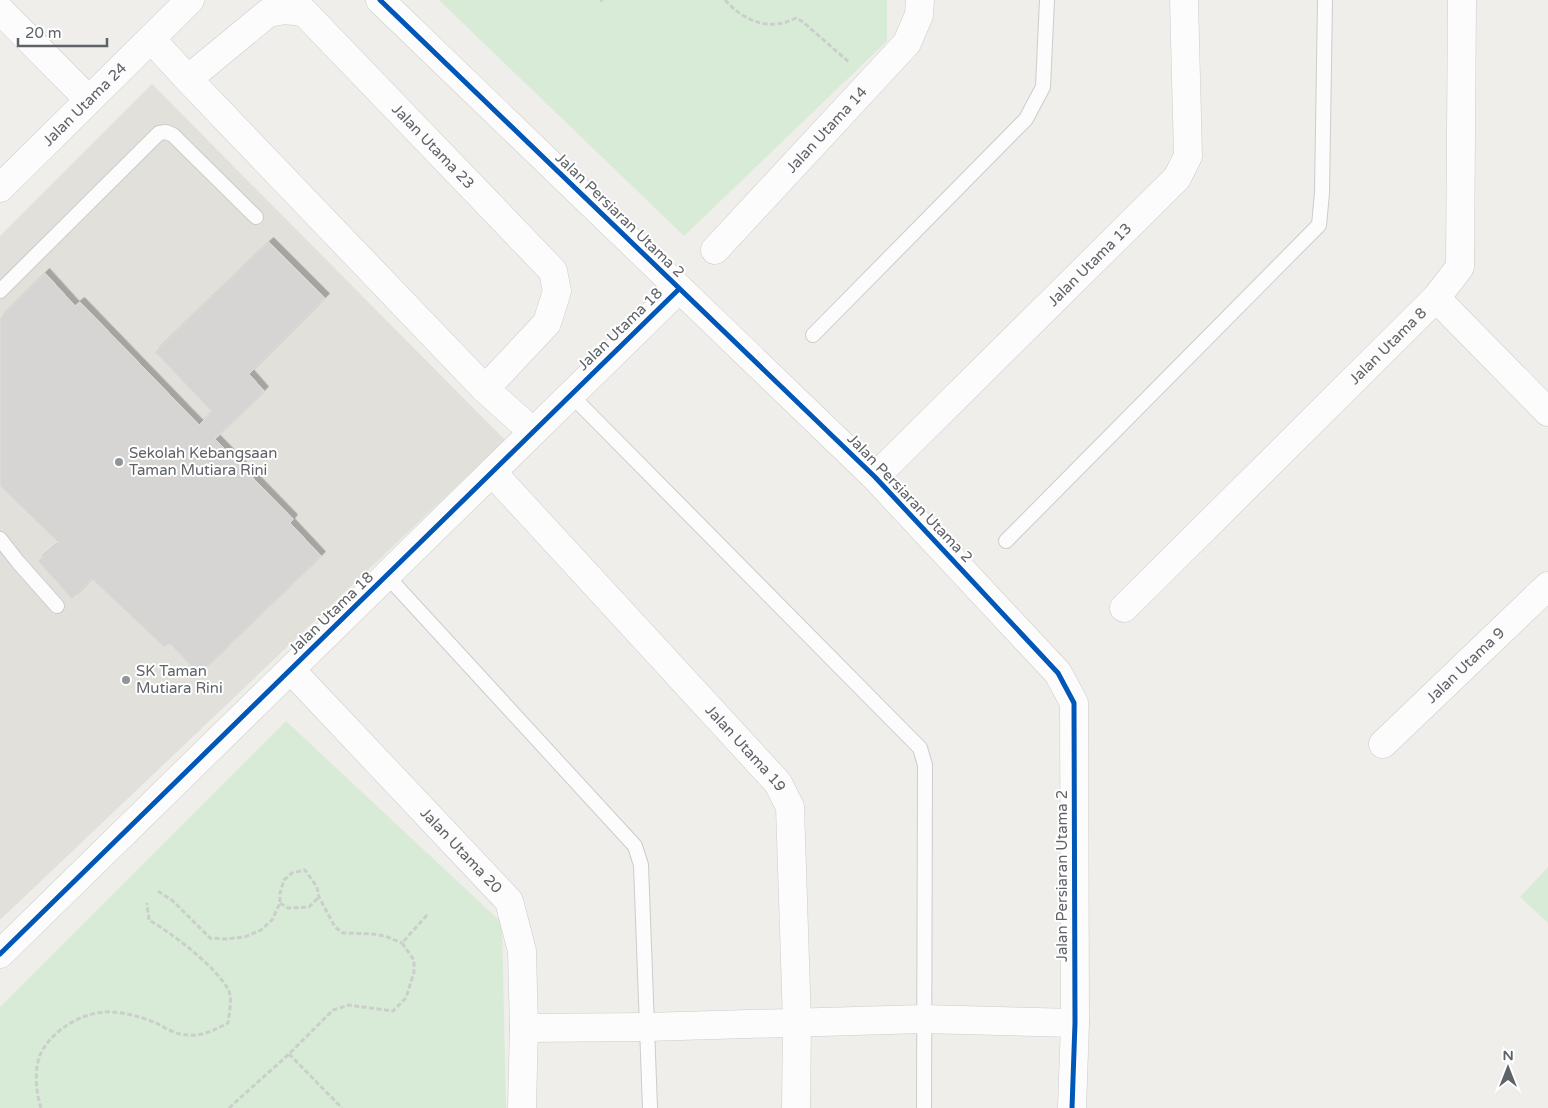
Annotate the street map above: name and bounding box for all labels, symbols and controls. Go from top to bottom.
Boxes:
scale bar [18,15,106,47]
text: 20 m [25,24,62,42]
street label: Jalan Utama 24 [39,59,130,150]
street label: Jalan Utama 14 [782,83,871,177]
street label: Jalan Utama 23 [388,100,478,193]
street label: Jalan Persiaran Utama 2 [552,149,688,281]
street label: Jalan Utama 13 [1044,219,1135,310]
street label: Jalan Utama 18 [574,284,666,374]
street label: Jalan Utama 8 [1345,304,1430,388]
street label: Jalan Persiaran Utama 2 [844,430,976,566]
place label: Sekolah Kebangsaan Taman Mutiara Rini [129,444,277,479]
marker: Sekolah Kebangsaan Taman Mutiara Rini [113,456,125,468]
street label: Jalan Utama 18 [285,568,377,658]
street label: Jalan Utama 9 [1422,624,1508,707]
place label: SK Taman Mutiara Rini [136,662,223,697]
marker: SK Taman Mutiara Rini [120,674,132,686]
street label: Jalan Utama 19 [702,701,790,794]
street label: Jalan Persiaran Utama 2 [1053,790,1071,962]
street label: Jalan Utama 20 [417,804,506,897]
north arrow [1483,1043,1533,1093]
text: N [1502,1047,1514,1064]

